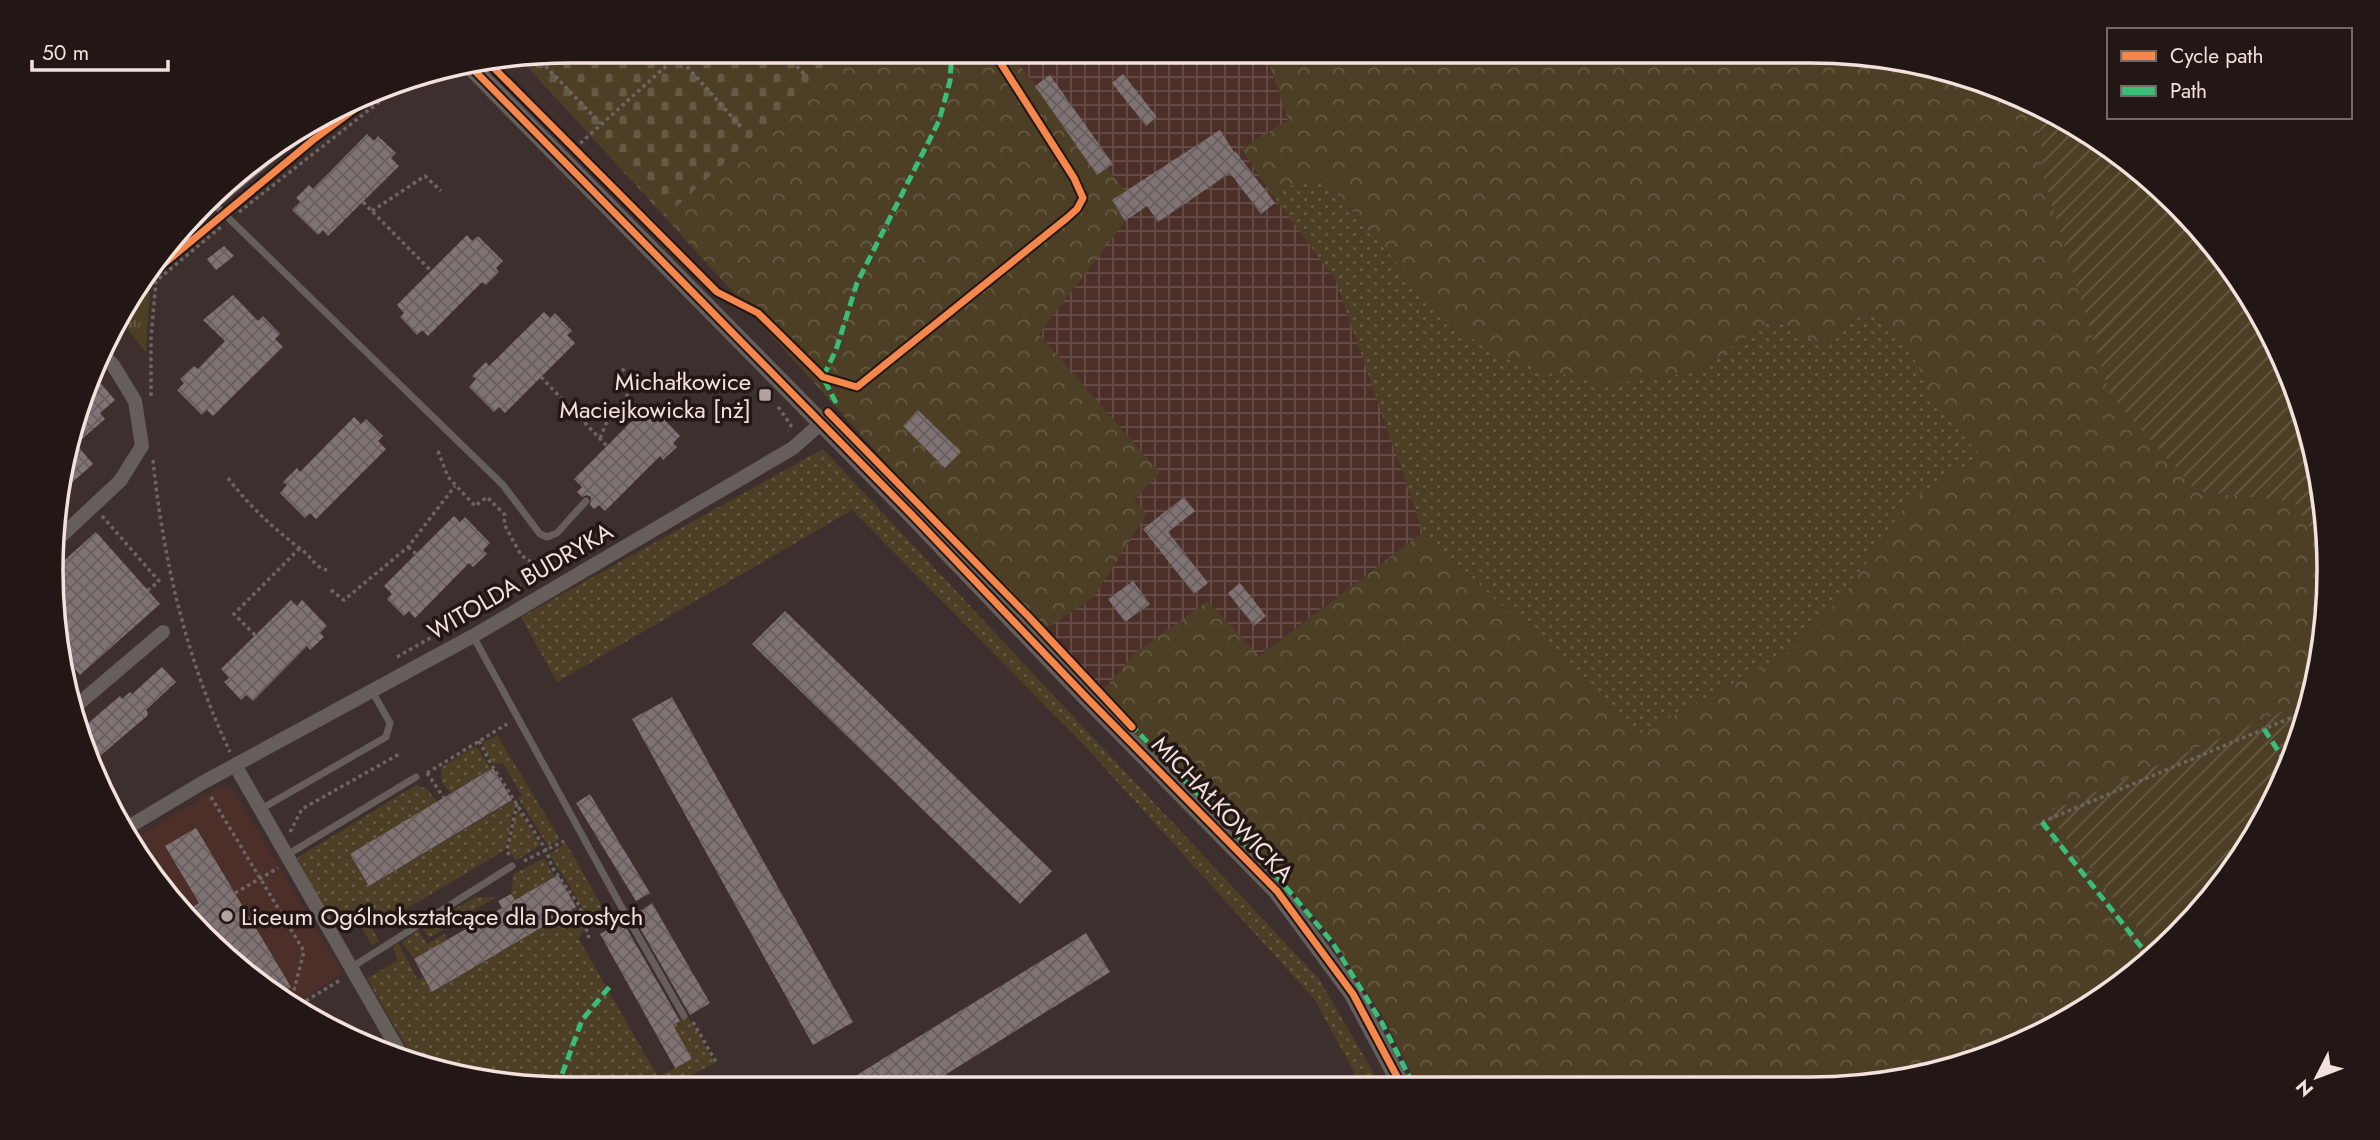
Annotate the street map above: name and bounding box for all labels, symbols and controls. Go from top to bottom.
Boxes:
scale bar [32,28,168,72]
legend [2107,28,2352,119]
text: 50 m [42,38,89,68]
text: Cycle path [2170,41,2263,71]
text: Path [2170,76,2207,106]
place label: Michałkowice Maciejkowicka [nż] [560,364,751,427]
marker: Michałkowice Maciejkowicka [nż] [757,387,773,403]
street label: WITOLDA BUDRYKA [421,514,619,648]
street label: MICHAŁKOWICKA [1144,728,1302,890]
place label: Liceum Ogólnokształcące dla Dorosłych [241,899,643,934]
marker: Liceum Ogólnokształcące dla Dorosłych [219,908,235,924]
north arrow [2282,1042,2352,1112]
text: N [2290,1073,2320,1103]

